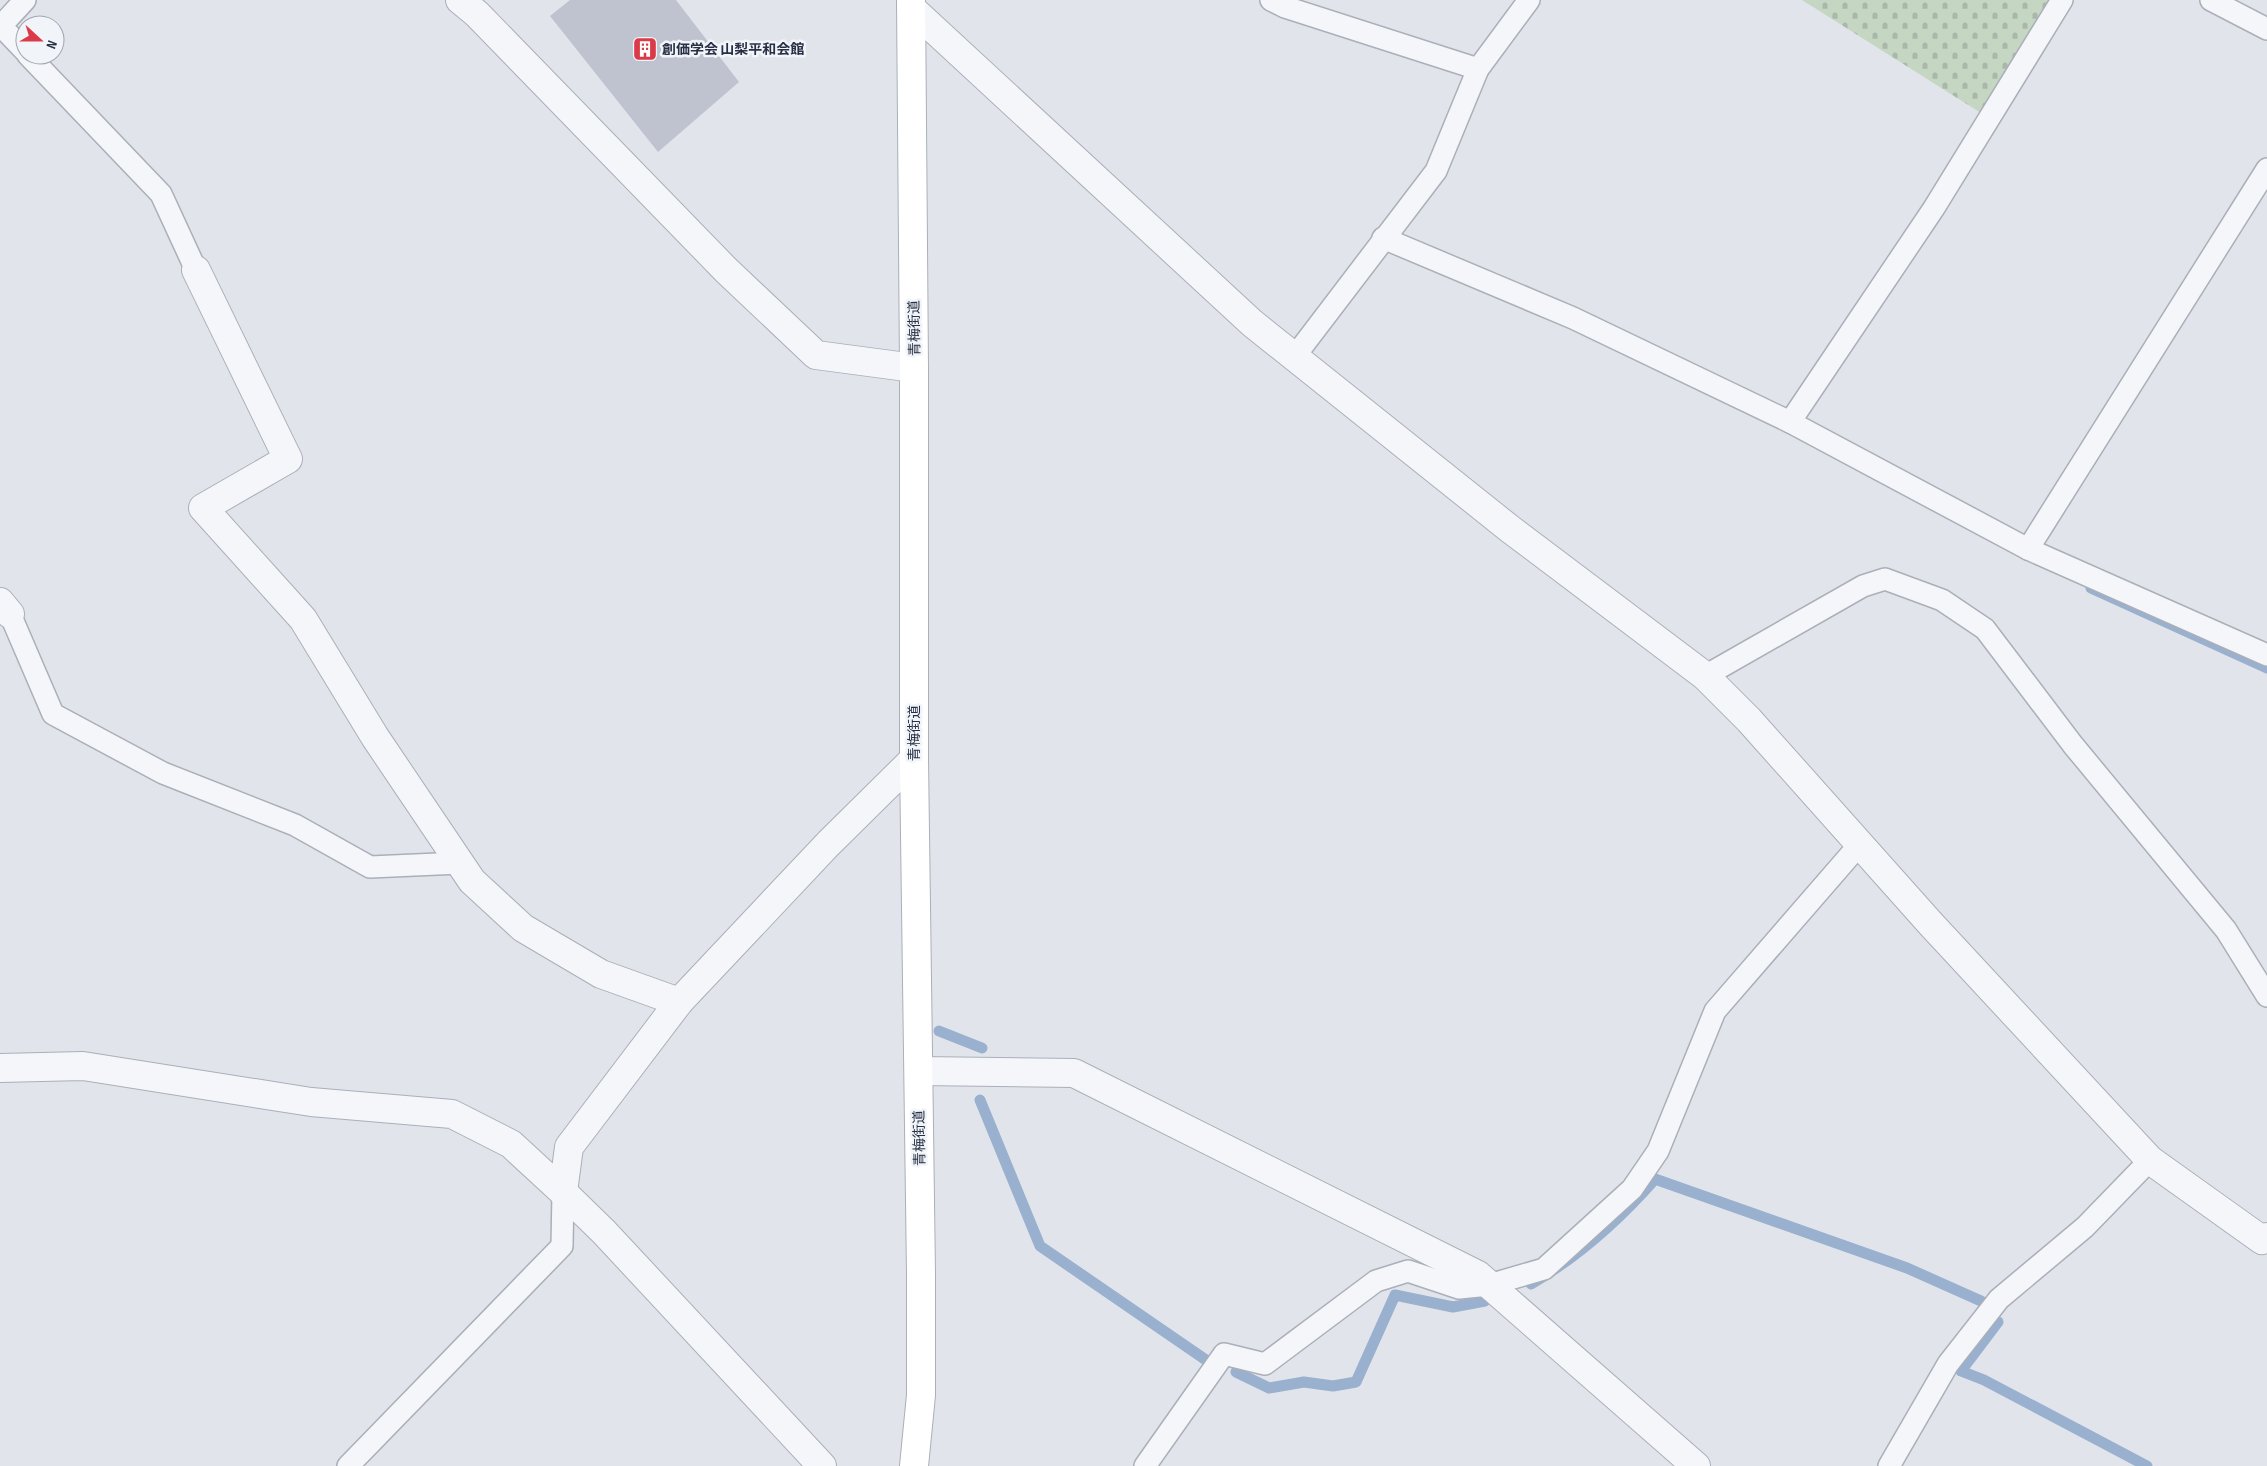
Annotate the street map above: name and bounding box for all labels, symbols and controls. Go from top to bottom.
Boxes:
north arrow [15,15,65,65]
building icon: 創価学会 山梨平和会館 [632,36,658,62]
text: N [42,38,61,51]
place label: 創価学会 山梨平和会館 [662,41,804,58]
street label: 青梅街道 [906,300,923,356]
street label: 青梅街道 [906,705,923,761]
street label: 青梅街道 [911,1110,928,1166]

